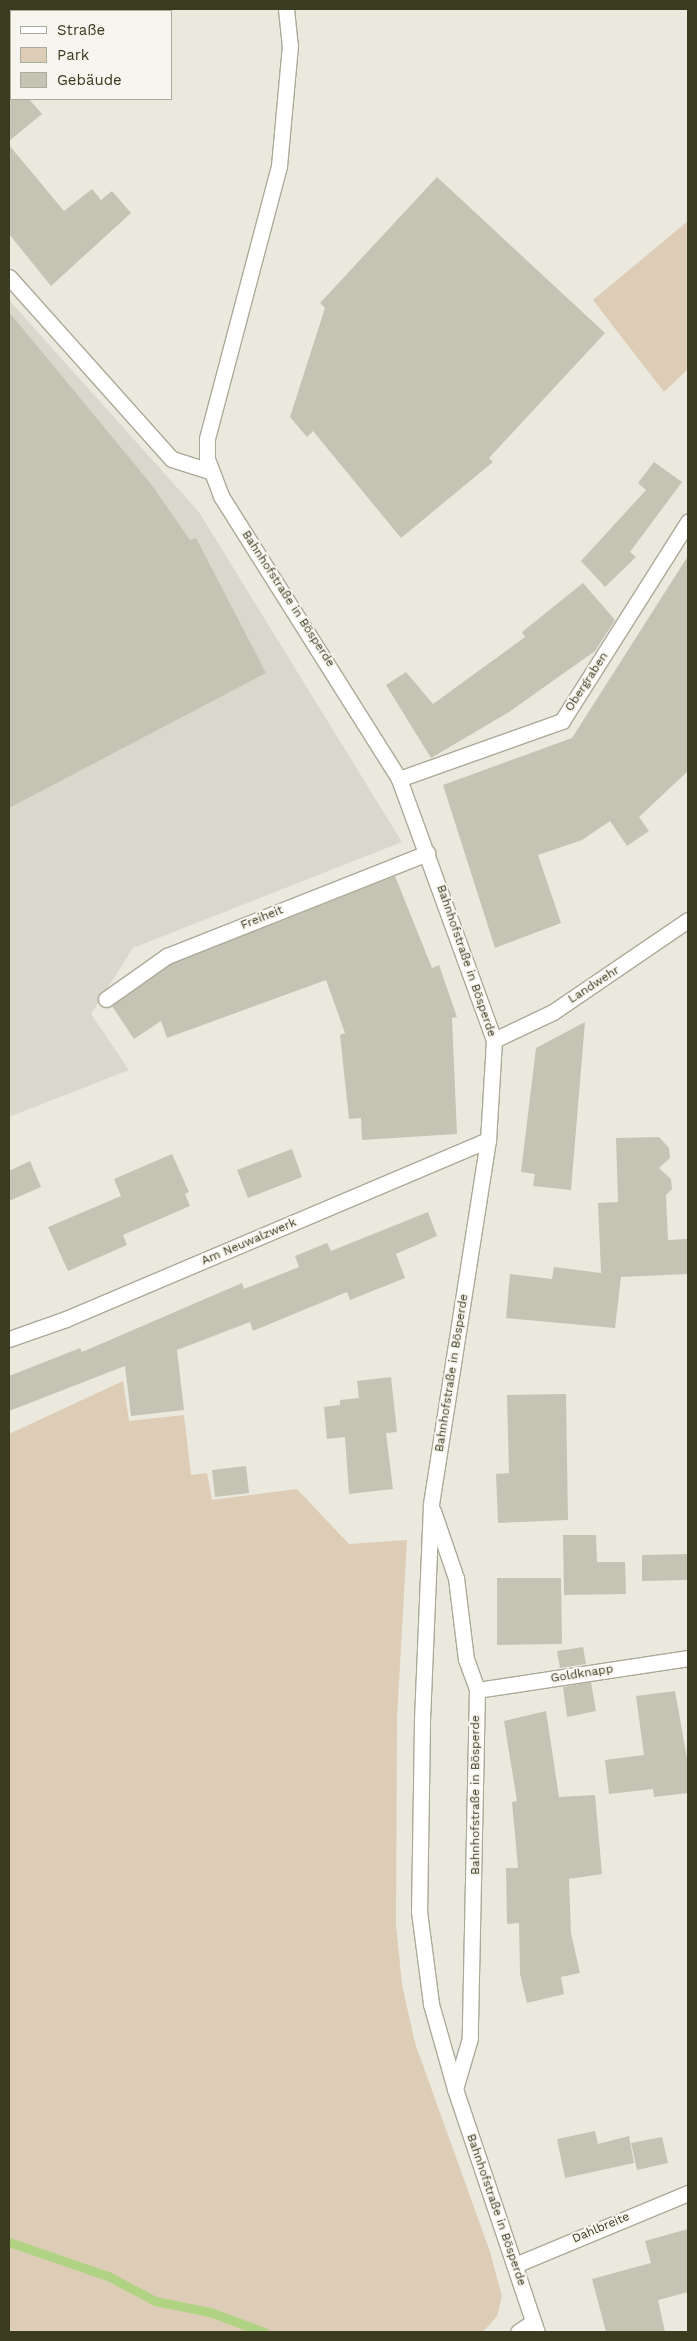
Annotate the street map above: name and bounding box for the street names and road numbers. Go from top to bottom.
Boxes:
street label: Bahnhofstraße in Bösperde [238,528,338,670]
street label: Obergraben [563,650,611,714]
street label: Bahnhofstraße in Bösperde [433,883,499,1039]
street label: Freiheit [239,903,285,933]
street label: Landwehr [566,963,622,1007]
street label: Am Neuwalzwerk [199,1215,299,1269]
street label: Bahnhofstraße in Bösperde [432,1293,472,1453]
street label: Goldknapp [550,1662,614,1686]
street label: Bahnhofstraße in Bösperde [469,1715,483,1875]
street label: Bahnhofstraße in Bösperde [463,2132,529,2288]
street label: Dahlbreite [570,2209,632,2247]

